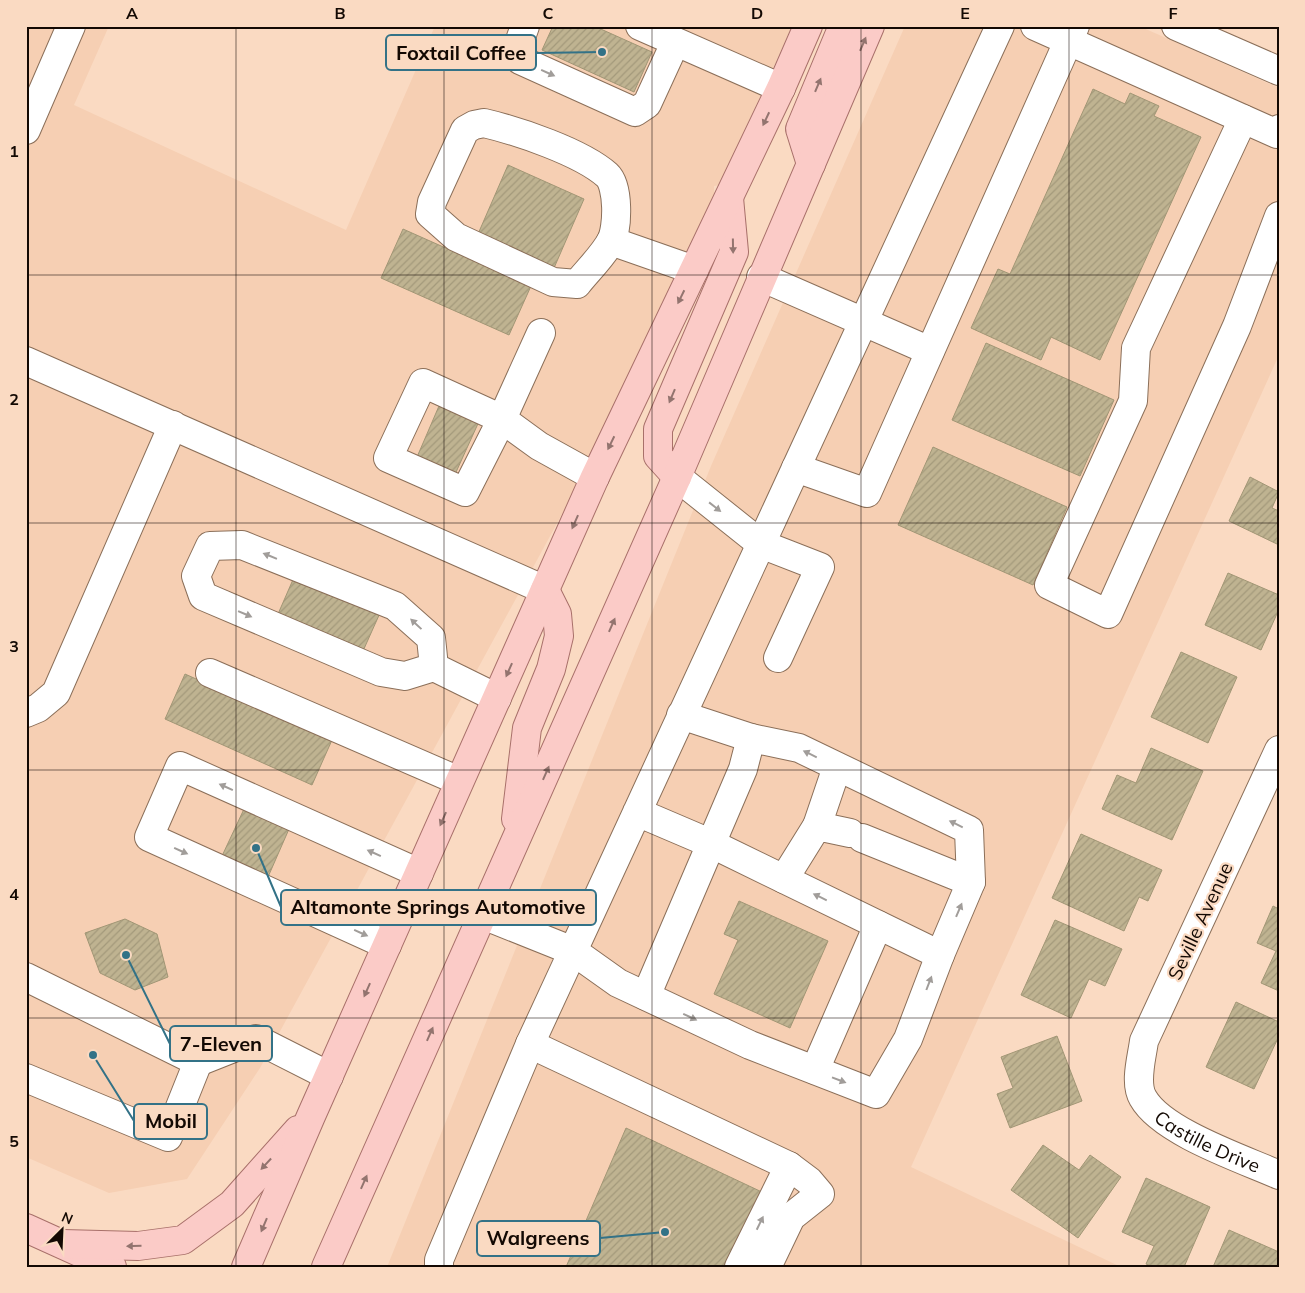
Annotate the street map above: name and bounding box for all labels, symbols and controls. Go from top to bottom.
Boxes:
text: A [126,3,138,23]
text: B [334,3,346,23]
text: C [543,3,554,23]
text: D [751,3,763,23]
text: E [960,3,970,23]
text: F [1168,3,1178,23]
callout: Foxtail Coffee [386,35,536,70]
one-way arrow [859,37,867,51]
text: Foxtail Coffee [396,40,526,65]
one-way arrow [541,69,555,77]
one-way arrow [814,77,822,92]
one-way arrow [762,111,771,126]
text: 1 [9,141,19,161]
one-way arrow [729,239,737,255]
one-way arrow [677,290,685,304]
text: 2 [9,389,19,409]
one-way arrow [667,389,675,403]
one-way arrow [607,436,615,450]
one-way arrow [709,502,722,513]
one-way arrow [571,515,579,529]
one-way arrow [262,552,277,560]
one-way arrow [238,610,253,618]
one-way arrow [411,618,423,630]
one-way arrow [608,618,616,632]
text: 3 [9,636,19,656]
one-way arrow [504,663,512,677]
one-way arrow [803,749,817,757]
one-way arrow [542,766,550,780]
one-way arrow [219,782,233,790]
one-way arrow [438,812,446,826]
one-way arrow [949,820,963,828]
one-way arrow [174,848,188,856]
one-way arrow [367,849,381,857]
street label: Seville Avenue [1162,858,1238,984]
text: 4 [9,884,19,904]
callout: Altamonte Springs Automotive [281,890,596,925]
one-way arrow [813,893,827,901]
text: Altamonte Springs Automotive [291,894,585,919]
one-way arrow [955,903,963,917]
one-way arrow [354,930,368,938]
one-way arrow [925,975,933,990]
one-way arrow [363,983,371,997]
one-way arrow [683,1013,697,1021]
callout: 7-Eleven [170,1026,272,1061]
one-way arrow [426,1027,434,1041]
text: 7-Eleven [180,1031,262,1056]
one-way arrow [832,1077,847,1084]
callout: Mobil [134,1104,207,1139]
street label: Castille Drive [1150,1105,1264,1178]
text: Mobil [145,1108,197,1133]
text: 5 [9,1131,19,1151]
one-way arrow [260,1158,271,1171]
one-way arrow [360,1175,368,1189]
north arrow [38,1206,88,1256]
text: N [59,1208,76,1228]
one-way arrow [756,1216,764,1230]
one-way arrow [260,1218,268,1232]
callout: Walgreens [477,1221,600,1256]
text: Walgreens [487,1225,589,1250]
one-way arrow [126,1242,142,1250]

